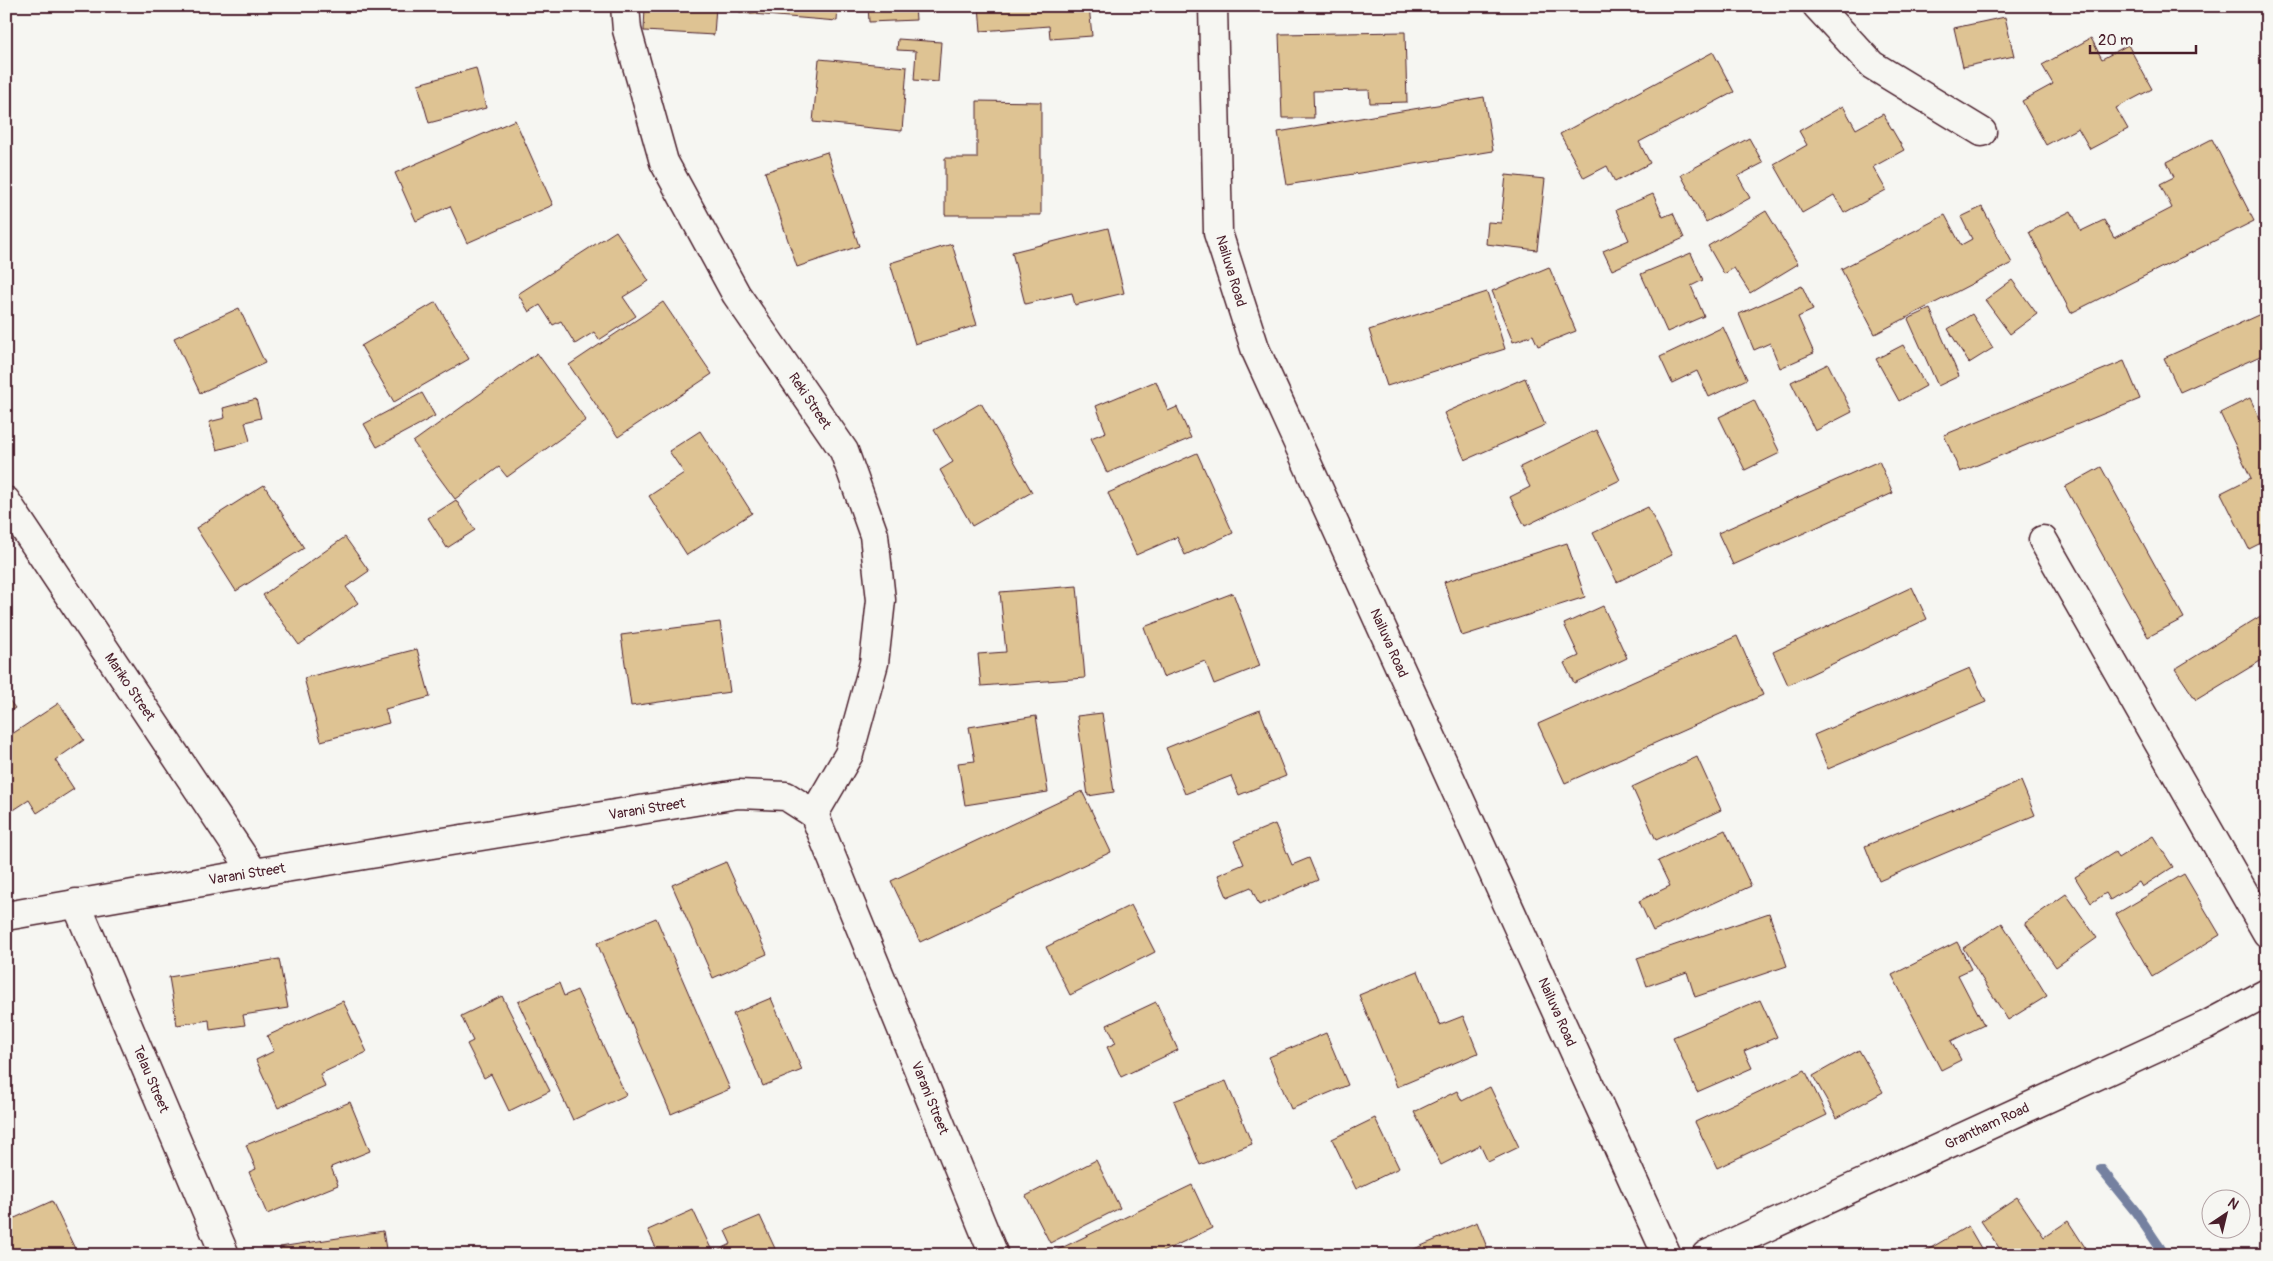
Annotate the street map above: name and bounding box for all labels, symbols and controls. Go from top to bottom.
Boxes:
scale bar [2090,22,2197,54]
text: 20 m [2098,31,2133,50]
street label: Nailuva Road [1212,233,1250,309]
street label: Reki Street [785,370,835,433]
street label: Nailuva Road [1366,606,1412,680]
street label: Mariko Street [101,650,159,725]
street label: Varani Street [607,794,687,823]
street label: Varani Street [207,859,287,888]
street label: Nailuva Road [1534,975,1580,1049]
street label: Telau Street [129,1043,173,1116]
street label: Varani Street [908,1059,953,1137]
street label: Grantham Road [1942,1099,2032,1153]
north arrow [2200,1188,2250,1238]
text: N [2224,1194,2242,1213]

